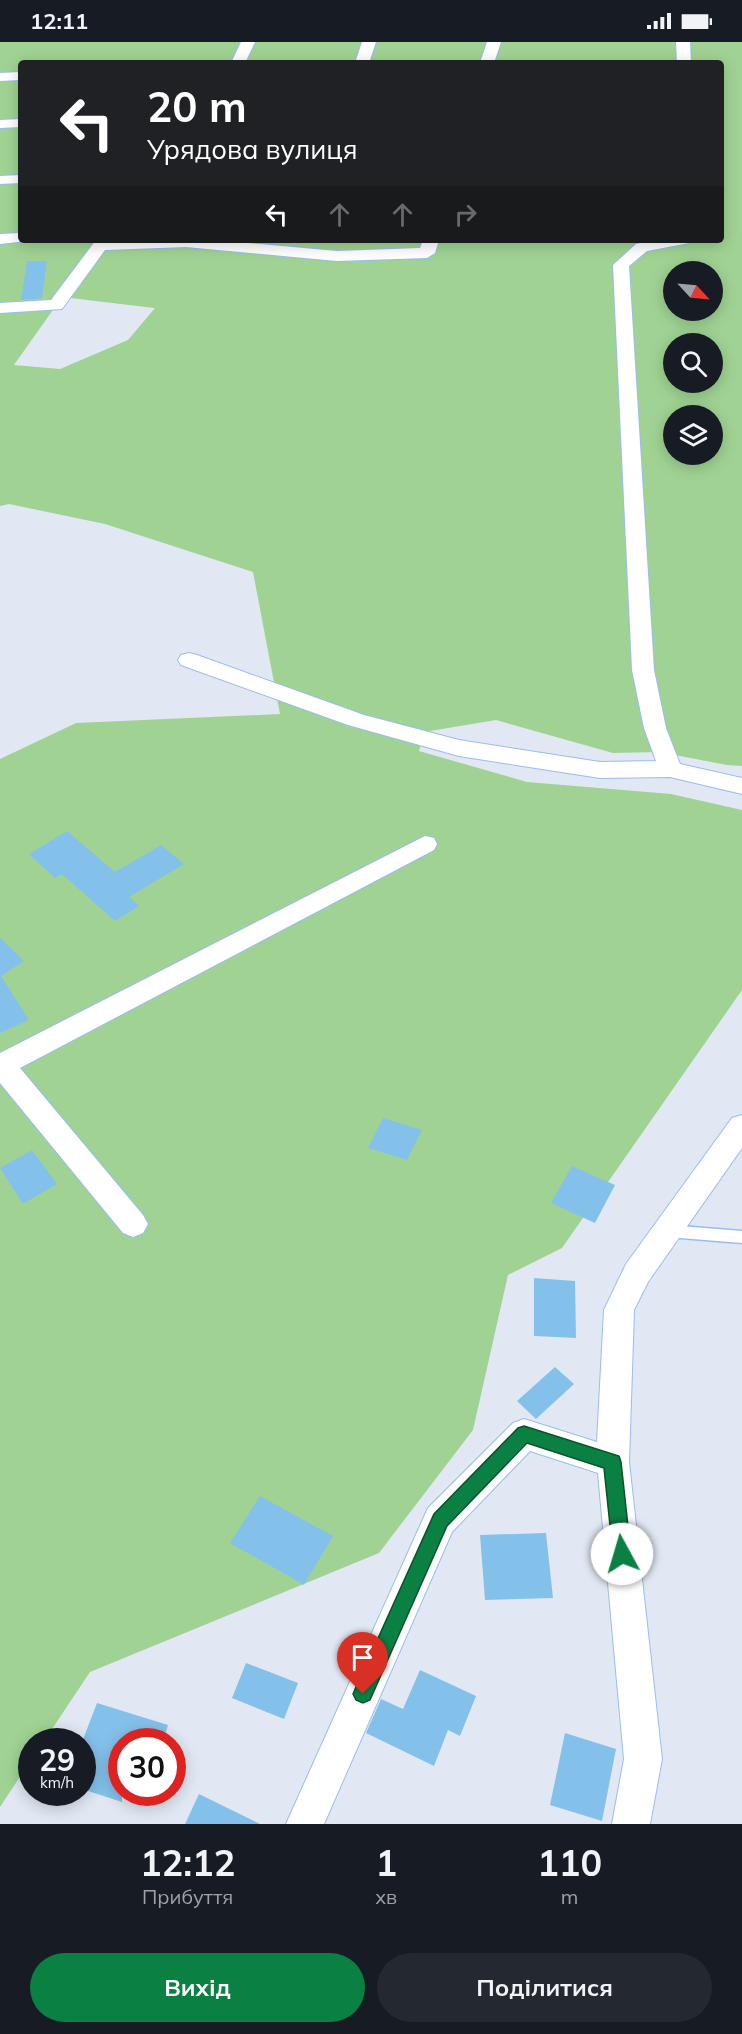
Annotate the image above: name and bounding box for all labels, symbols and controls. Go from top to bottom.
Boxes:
text: 12:11 [30,7,88,35]
text: 20 m [147,80,247,133]
icon: left [48,84,126,162]
text: Урядова вулиця [147,132,358,166]
icon: left [260,198,293,231]
icon: ahead [323,198,356,231]
icon: ahead [386,198,419,231]
icon: right [449,198,482,231]
north arrow [663,261,723,321]
map controls [663,261,723,465]
button: search [663,333,723,393]
button: layers [663,405,723,465]
position arrow [590,1522,654,1586]
pin [337,1632,388,1694]
icon: arrive [346,1641,379,1674]
speed limit sign: 30 [108,1728,186,1806]
text: 29 [39,1741,75,1779]
text: km/h [40,1773,74,1792]
text: 12:12 [140,1840,235,1885]
text: 1 [375,1840,397,1885]
text: 110 [537,1840,602,1885]
text: Прибуття [142,1884,233,1909]
text: хв [375,1884,397,1909]
text: m [561,1884,578,1909]
button: Вихід [30,1953,365,2022]
button: Поділитися [377,1953,712,2022]

